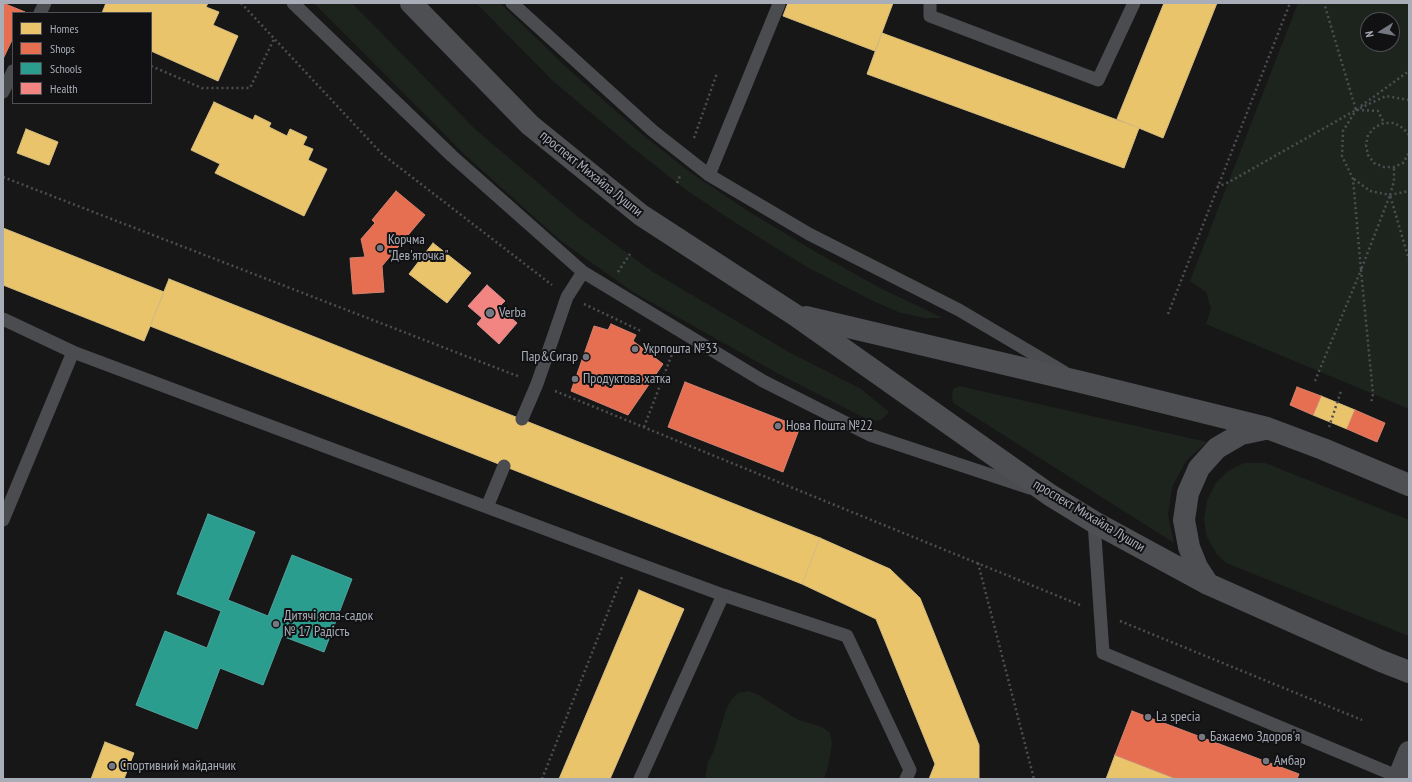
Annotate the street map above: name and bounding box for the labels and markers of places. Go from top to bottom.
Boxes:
place label: Корчма "Дев'яточка" [388,232,449,264]
marker: Корчма "Дев'яточка" [375,243,385,253]
place label: Verba [499,305,526,321]
marker: Verba [484,307,496,319]
place label: Укрпошта №33 [643,341,718,357]
marker: Укрпошта №33 [630,344,640,354]
place label: Пар&Сигар [521,349,578,365]
marker: Пар&Сигар [581,352,591,362]
place label: Продуктова хатка [583,371,671,387]
marker: Продуктова хатка [570,374,580,384]
place label: Нова Пошта №22 [786,418,873,434]
marker: Нова Пошта №22 [773,421,783,431]
place label: Дитячі ясла-садок № 17 Радість [284,608,373,640]
marker: Дитячі ясла-садок № 17 Радість [271,619,281,629]
place label: La specia [1156,709,1200,725]
marker: La specia [1143,712,1153,722]
place label: Бажаємо Здоров'я [1210,729,1300,745]
marker: Бажаємо Здоров'я [1197,732,1207,742]
place label: Амбар [1274,753,1306,769]
marker: Амбар [1261,756,1271,766]
place label: Спортивний майданчик [120,758,236,774]
marker: Спортивний майданчик [107,761,117,771]

